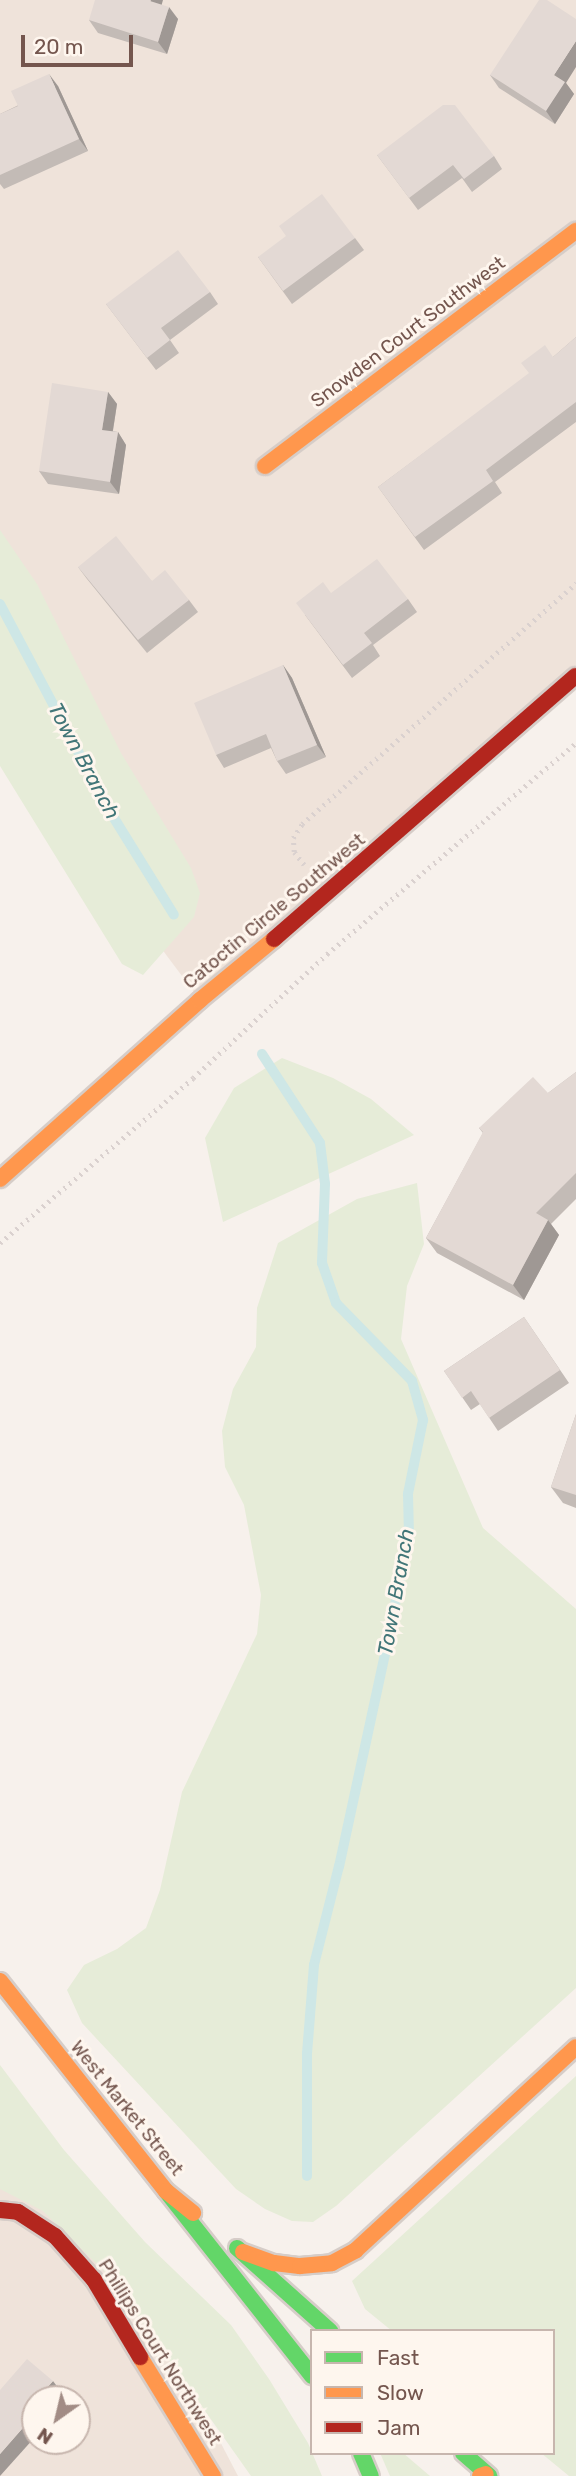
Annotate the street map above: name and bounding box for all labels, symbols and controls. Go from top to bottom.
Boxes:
scale bar [24,21,136,65]
text: 20 m [34,34,83,59]
street label: Snowden Court Southwest [306,252,510,412]
water label: Town Branch [43,698,125,824]
street label: Catoctin Circle Southwest [178,828,370,994]
water label: Town Branch [372,1527,420,1657]
street label: West Market Street [66,2036,188,2180]
street label: Phillips Court Northwest [93,2255,227,2449]
legend [310,2329,555,2455]
text: Fast [377,2345,419,2370]
text: Slow [377,2380,424,2405]
north arrow [21,2385,91,2455]
text: Jam [377,2415,421,2440]
text: N [33,2423,57,2450]

